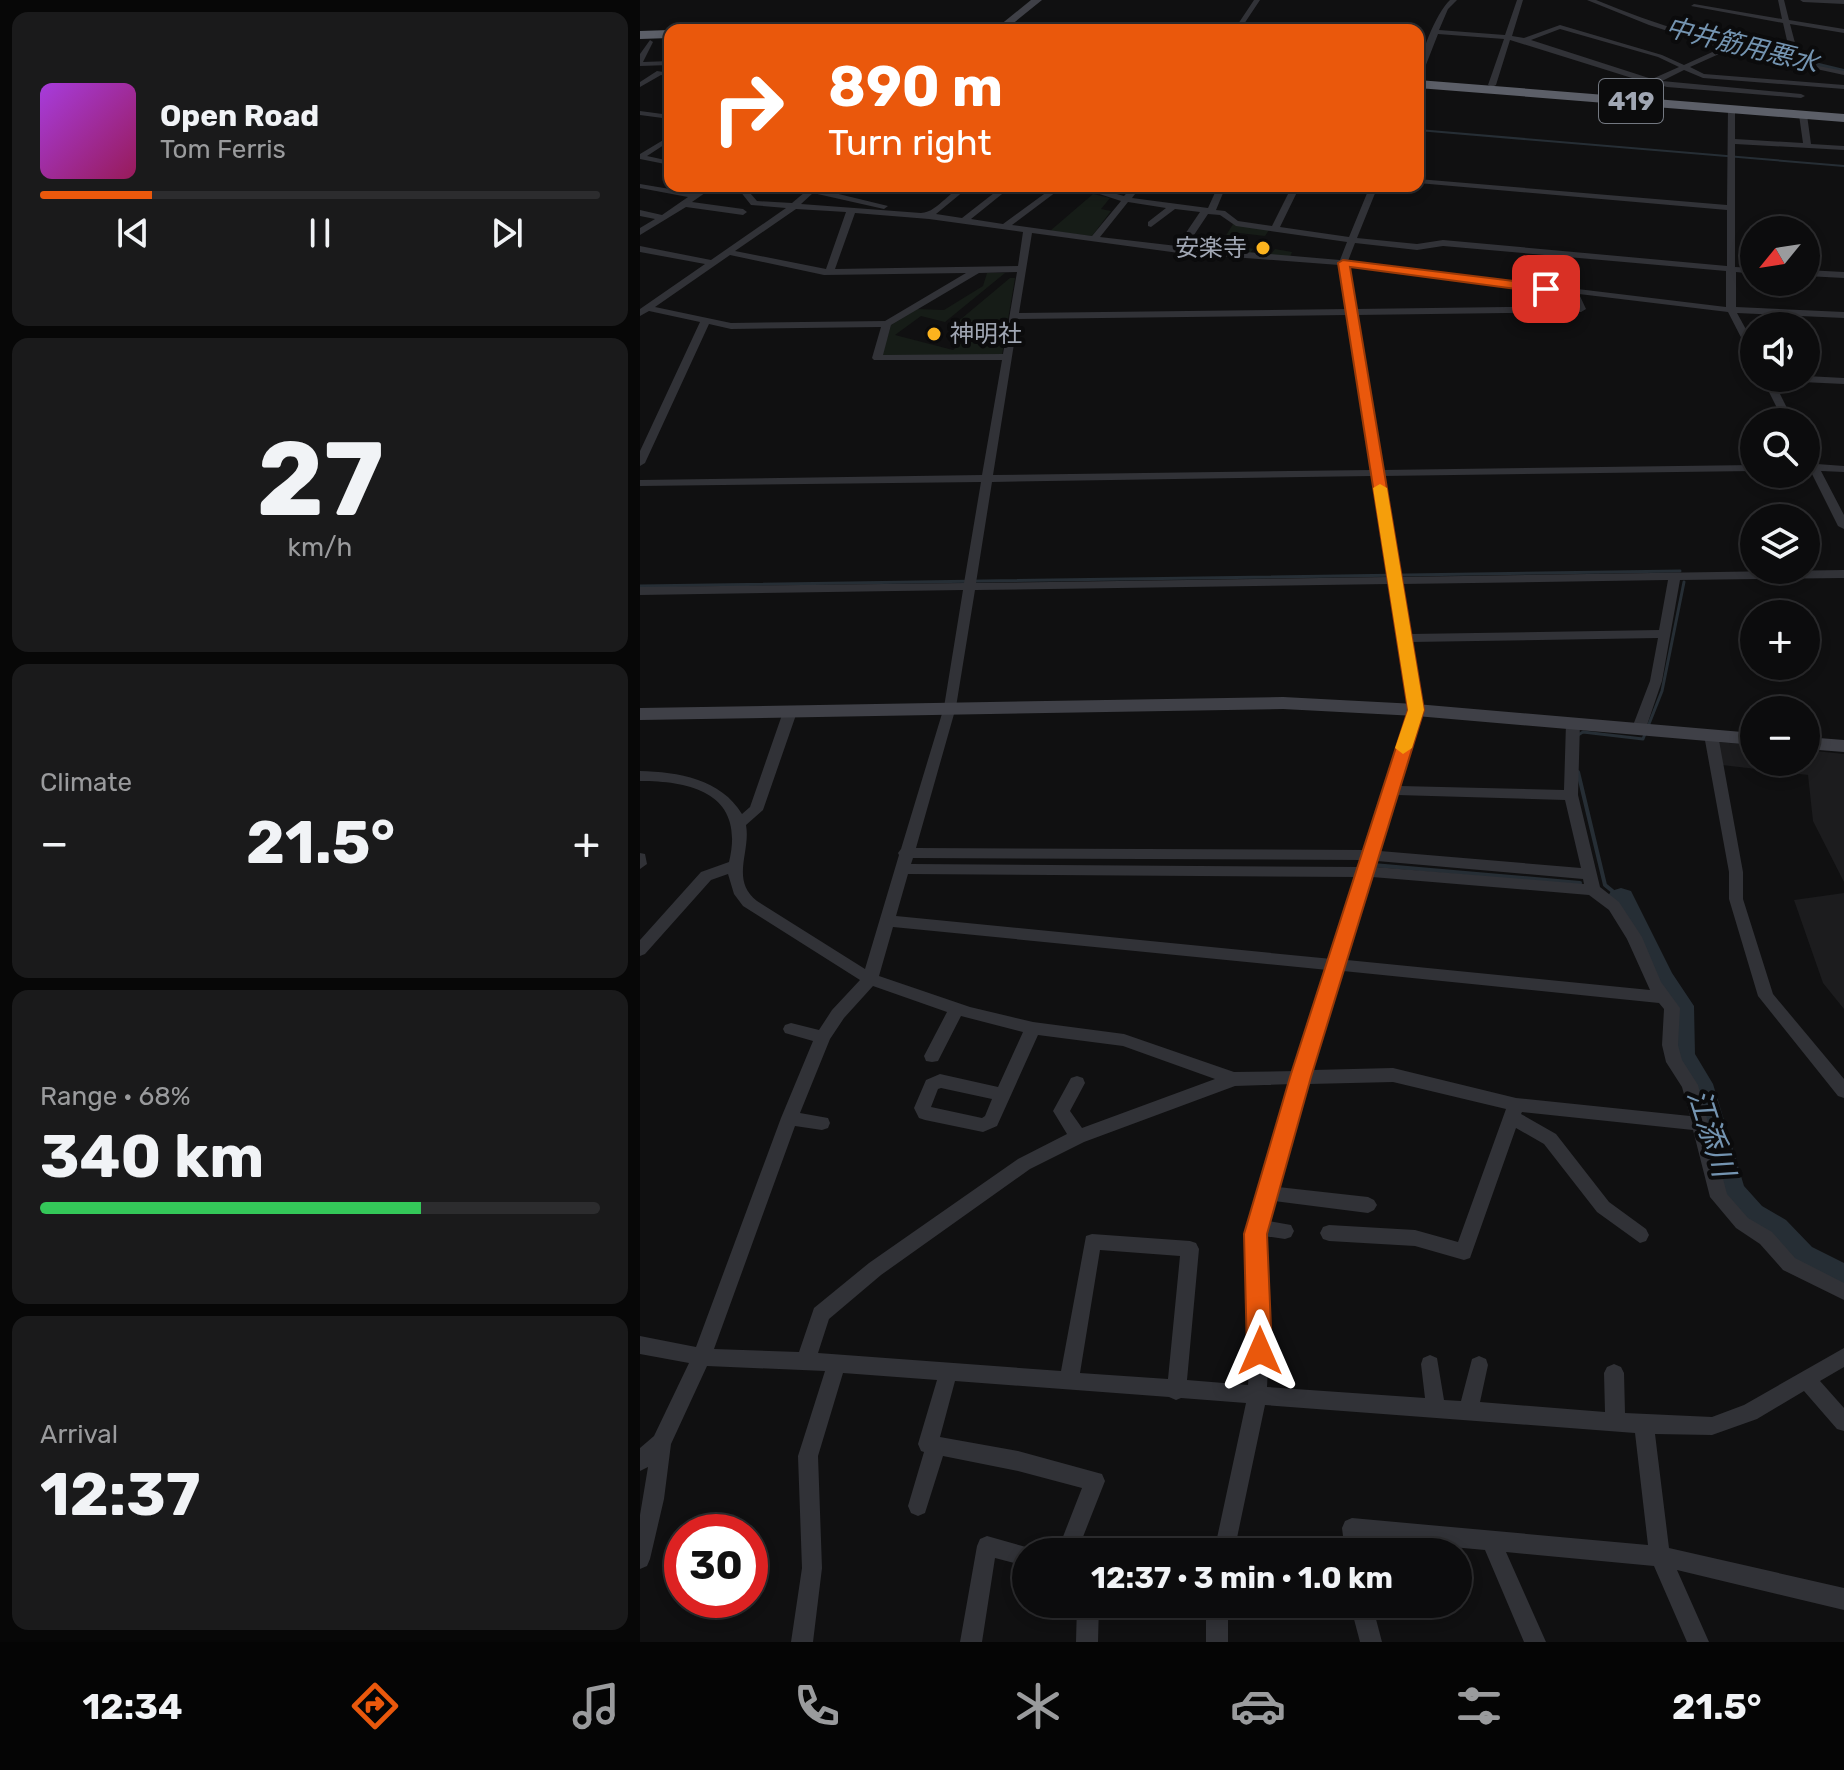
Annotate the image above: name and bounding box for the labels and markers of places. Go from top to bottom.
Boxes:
place label: 安楽寺 [1175,234,1247,262]
marker: 安楽寺 [1254,239,1272,257]
pin [1512,255,1580,323]
place label: 神明社 [950,320,1022,348]
marker: 神明社 [925,325,943,343]

